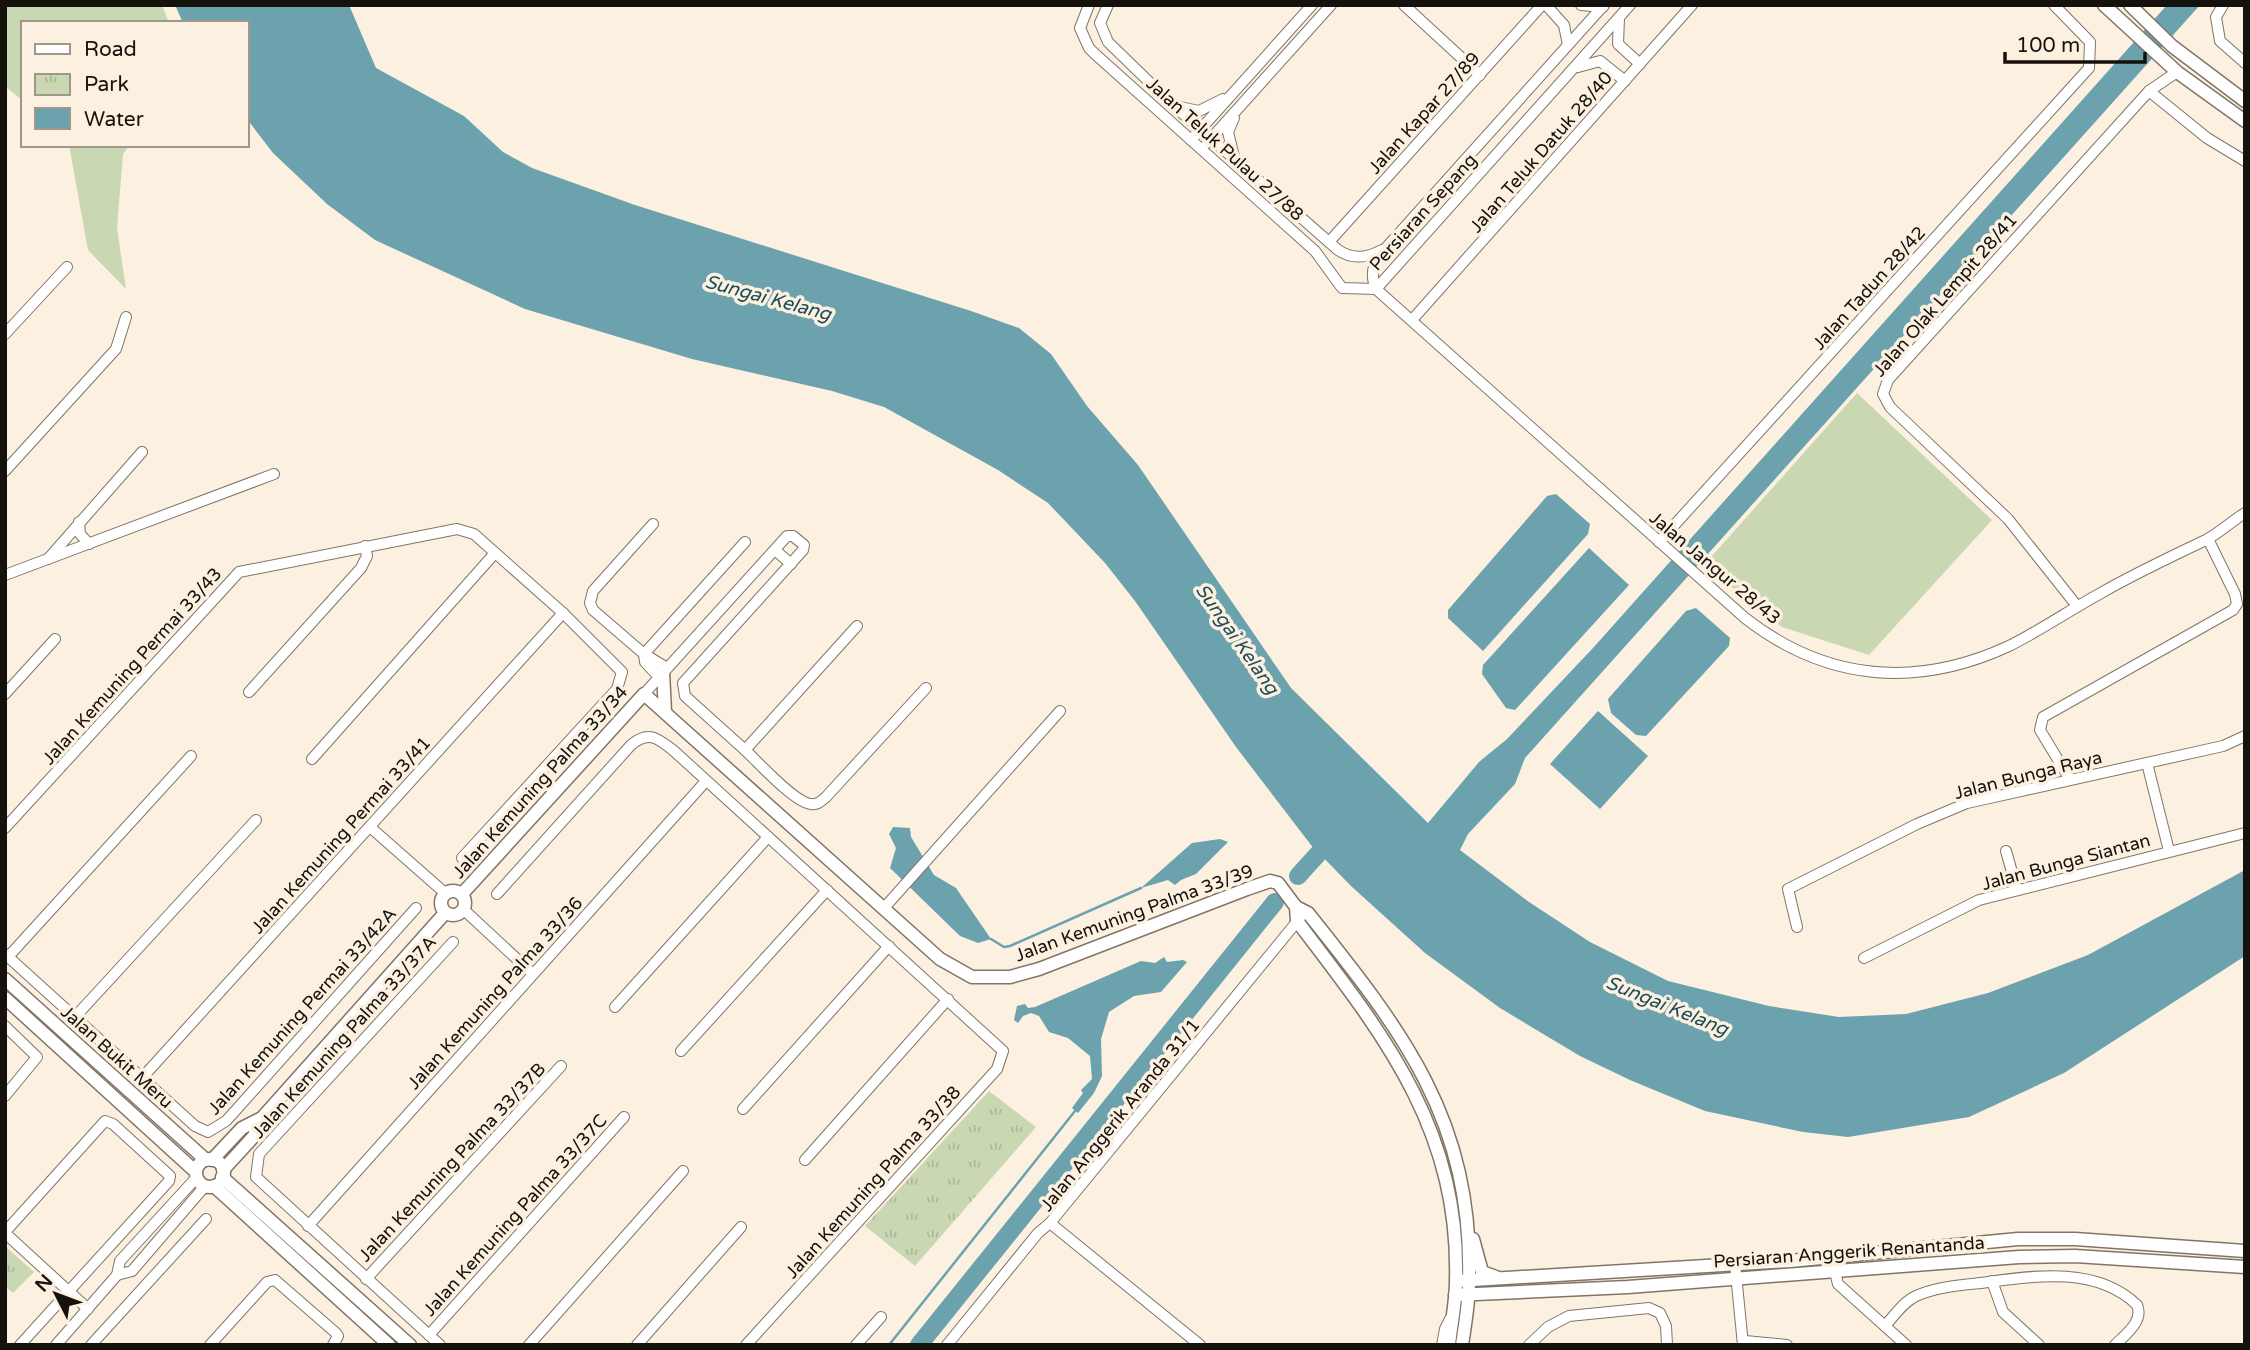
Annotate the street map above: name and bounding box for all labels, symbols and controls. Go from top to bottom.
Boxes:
legend [21,21,248,147]
scale bar [2005,21,2145,65]
text: 100 m [2016,33,2080,58]
text: Road [84,37,137,62]
street label: Jalan Kapar 27/89 [1364,48,1484,178]
street label: Jalan Teluk Datuk 28/40 [1465,67,1617,237]
text: Park [84,72,129,97]
street label: Jalan Teluk Pulau 27/88 [1142,73,1308,225]
text: Water [84,107,144,132]
street label: Persiaran Sepang [1365,149,1481,275]
street label: Jalan Olak Lempit 28/41 [1868,209,2022,381]
street label: Jalan Tadun 28/42 [1808,222,1930,354]
water label: Sungai Kelang [703,271,834,326]
street label: Jalan Jangur 28/43 [1645,507,1785,629]
street label: Jalan Kemuning Permai 33/43 [38,563,226,769]
water label: Sungai Kelang [1191,580,1284,699]
street label: Jalan Kemuning Palma 33/34 [448,681,632,883]
street label: Jalan Kemuning Permai 33/41 [247,732,435,938]
street label: Jalan Bunga Raya [1952,746,2104,804]
street label: Jalan Bunga Siantan [1979,829,2153,895]
street label: Jalan Kemuning Palma 33/39 [1012,860,1256,966]
street label: Jalan Kemuning Palma 33/36 [403,892,587,1094]
street label: Jalan Kemuning Permai 33/42A [203,903,401,1119]
street label: Jalan Kemuning Palma 33/37A [247,931,441,1143]
water label: Sungai Kelang [1603,972,1732,1041]
street label: Jalan Bukit Meru [56,1001,178,1113]
street label: Jalan Anggerik Aranda 31/1 [1036,1014,1204,1216]
street label: Jalan Kemuning Palma 33/37B [354,1058,550,1266]
street label: Jalan Kemuning Palma 33/38 [781,1081,965,1283]
street label: Jalan Kemuning Palma 33/37C [418,1110,612,1320]
street label: Persiaran Anggerik Renantanda [1713,1232,1985,1272]
north arrow [21,1259,91,1329]
text: N [31,1270,57,1296]

